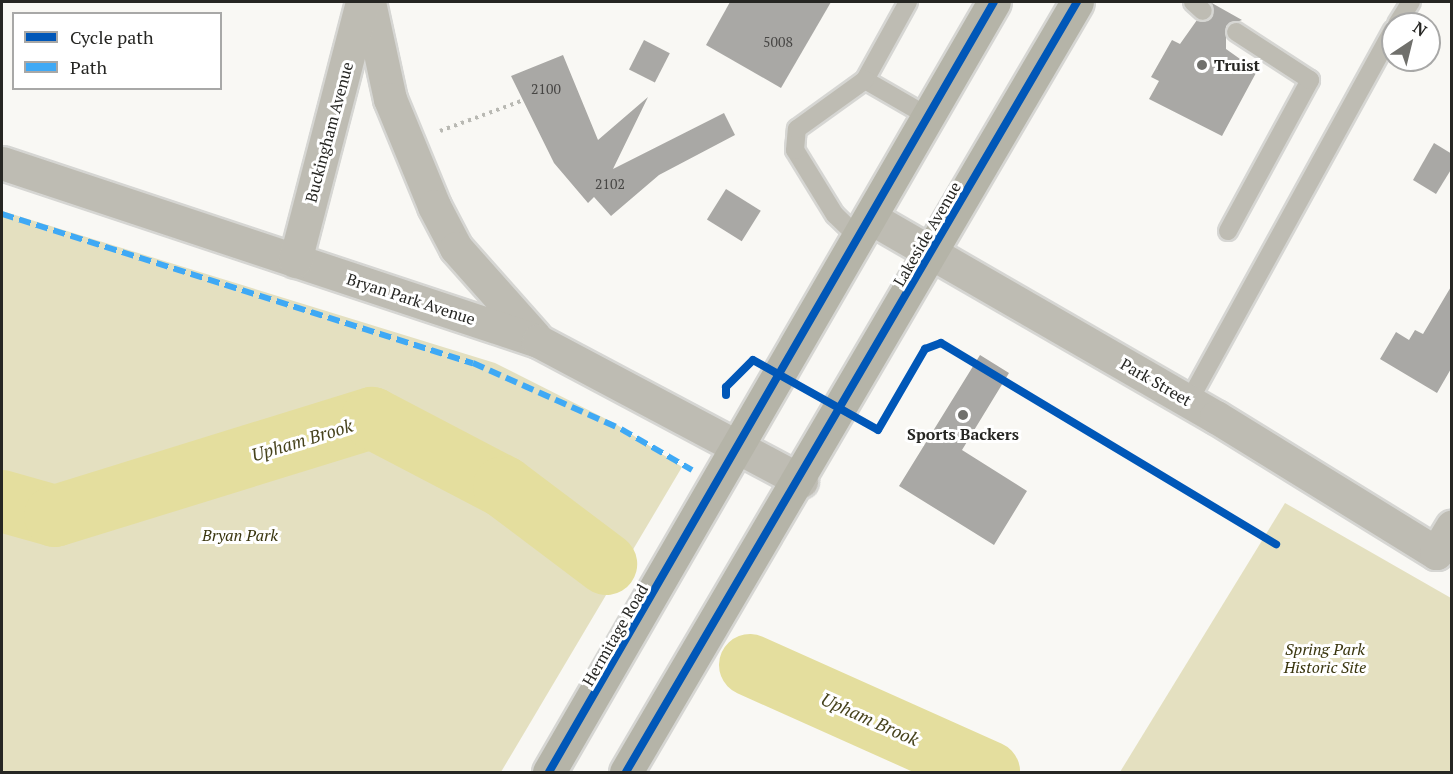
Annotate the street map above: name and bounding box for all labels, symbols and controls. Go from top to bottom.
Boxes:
legend [12,12,222,90]
north arrow [1381,12,1441,72]
text: N [1409,16,1431,41]
text: Cycle path [70,25,154,49]
house number: 5008 [763,34,793,50]
text: Path [70,55,107,79]
place label: Truist [1214,55,1260,75]
marker: Truist [1195,58,1209,72]
street label: Buckingham Avenue [301,59,357,205]
house number: 2100 [531,81,561,97]
house number: 2102 [595,176,625,192]
street label: Lakeside Avenue [889,178,965,290]
street label: Bryan Park Avenue [344,269,478,329]
street label: Park Street [1117,354,1195,410]
marker: Sports Backers [956,408,970,422]
water label: Upham Brook [249,414,355,466]
place label: Sports Backers [907,424,1019,444]
park label: Bryan Park [202,525,278,545]
street label: Hermitage Road [578,581,652,689]
park label: Spring Park Historic Site [1283,639,1367,677]
water label: Upham Brook [818,688,922,750]

